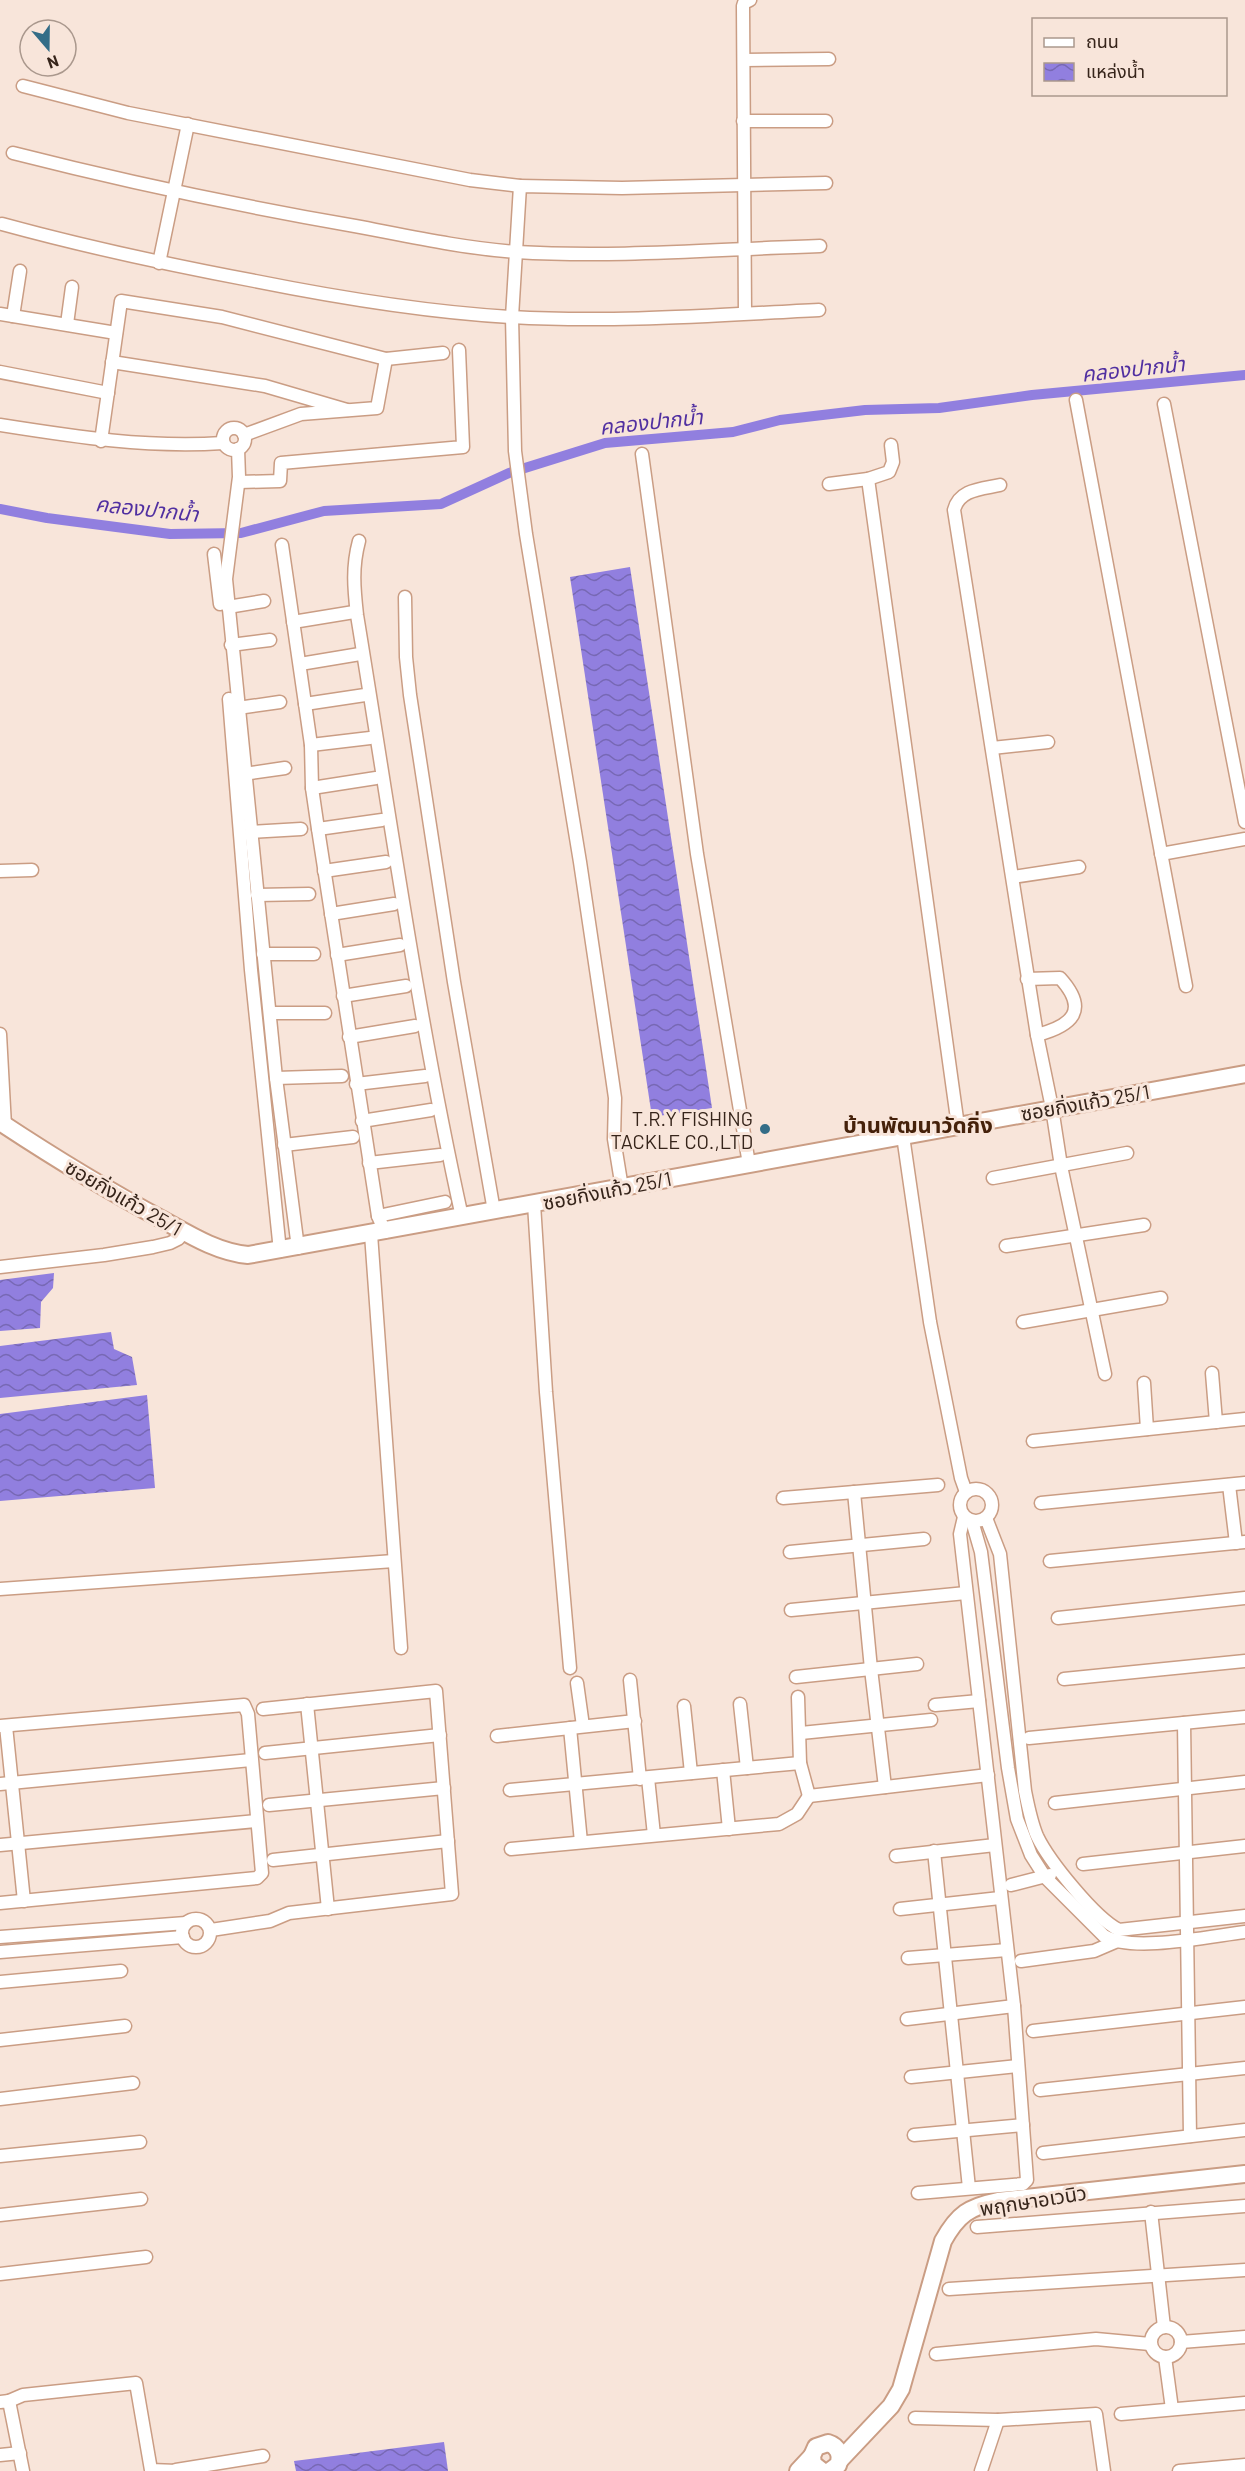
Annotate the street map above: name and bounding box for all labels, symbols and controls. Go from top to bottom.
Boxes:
north arrow [18,18,78,78]
legend [1032,18,1227,96]
text: ถนน [1086,30,1119,52]
text: N [45,52,62,73]
text: แหล่งน้ำ [1086,59,1145,82]
water label: คลองปากน้ำ [1080,349,1187,386]
water label: คลองปากน้ำ [598,402,705,439]
water label: คลองปากน้ำ [94,489,201,526]
street label: ซอยกิ่งแก้ว 25/1 [1019,1079,1151,1125]
place label: T.R.Y FISHING TACKLE CO.,LTD [610,1106,753,1153]
district label: บ้านพัฒนาวัดกิ่ง [843,1111,993,1137]
marker: T.R.Y FISHING TACKLE CO.,LTD [758,1122,772,1136]
street label: ซอยกิ่งแก้ว 25/1 [62,1154,186,1240]
street label: ซอยกิ่งแก้ว 25/1 [541,1166,673,1214]
street label: พฤกษาอเวนิว [978,2180,1088,2220]

